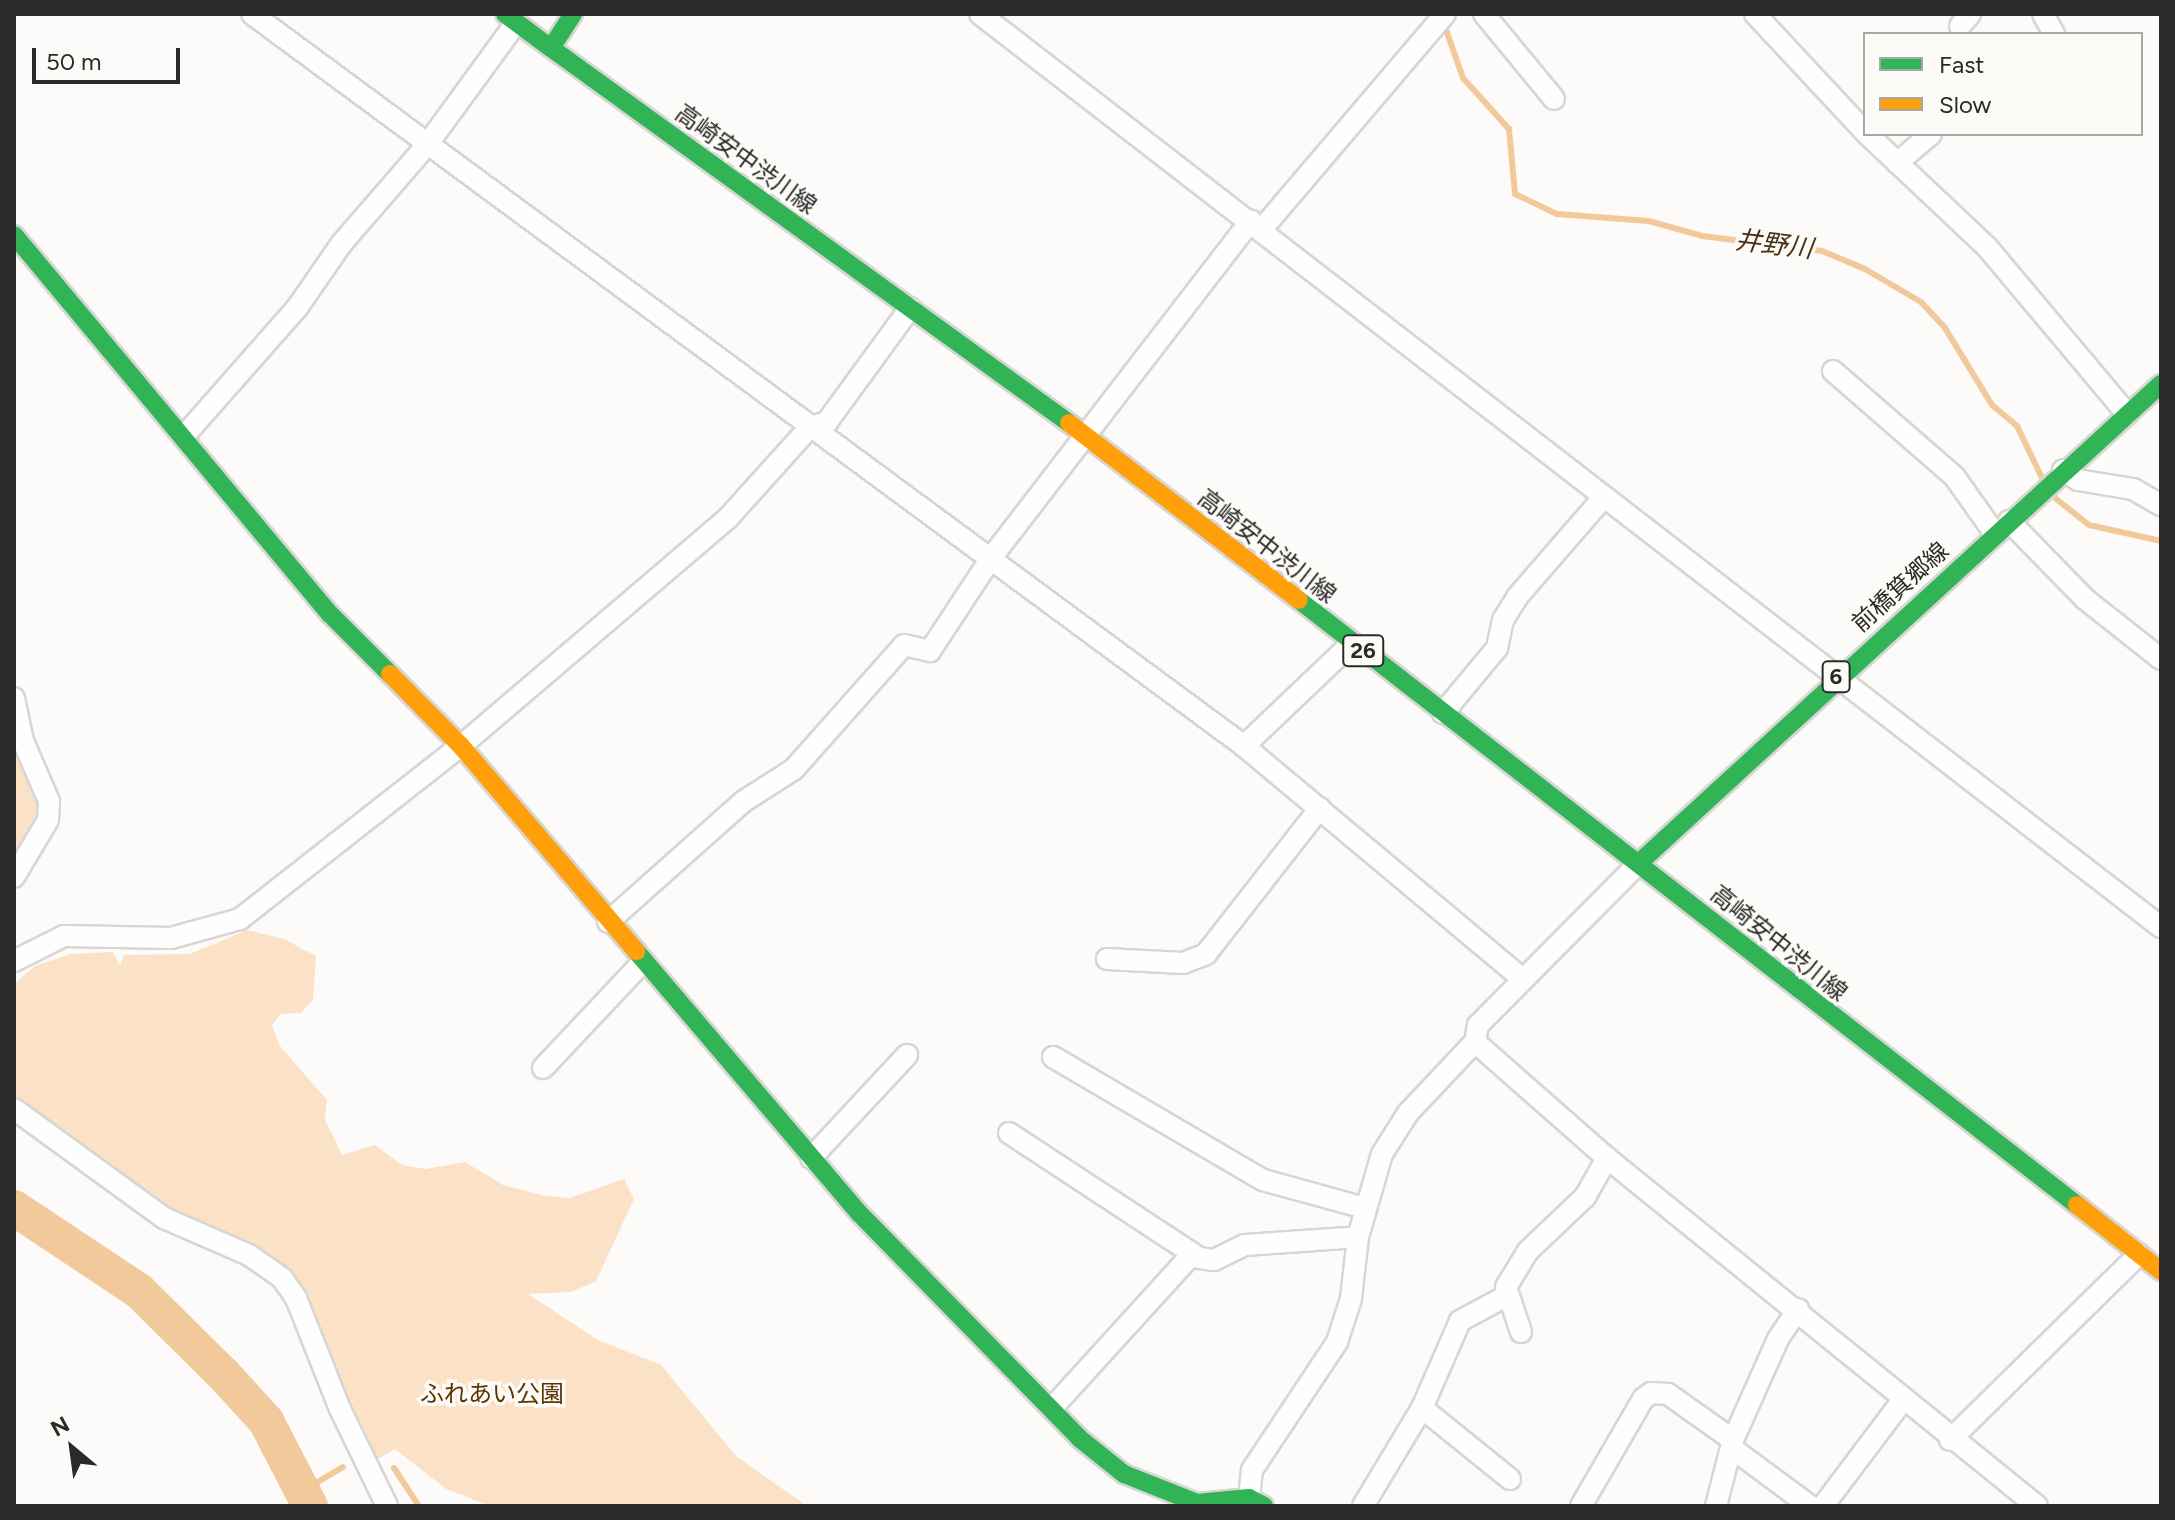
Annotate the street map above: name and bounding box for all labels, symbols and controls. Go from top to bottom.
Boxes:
scale bar [36,32,184,82]
legend [1863,32,2143,136]
text: 50 m [46,47,102,76]
text: Fast [1939,50,1984,79]
text: Slow [1939,90,1991,119]
street label: 高崎安中渋川線 [670,98,822,220]
water label: 井野川 [1733,225,1815,265]
street label: 高崎安中渋川線 [1192,483,1342,609]
street label: 前橋箕郷線 [1846,536,1954,638]
road number: 26 [1341,633,1385,669]
road number: 6 [1820,659,1852,695]
street label: 高崎安中渋川線 [1705,879,1853,1007]
park label: ふれあい公園 [420,1380,564,1408]
north arrow [32,1408,112,1488]
text: N [46,1411,74,1443]

